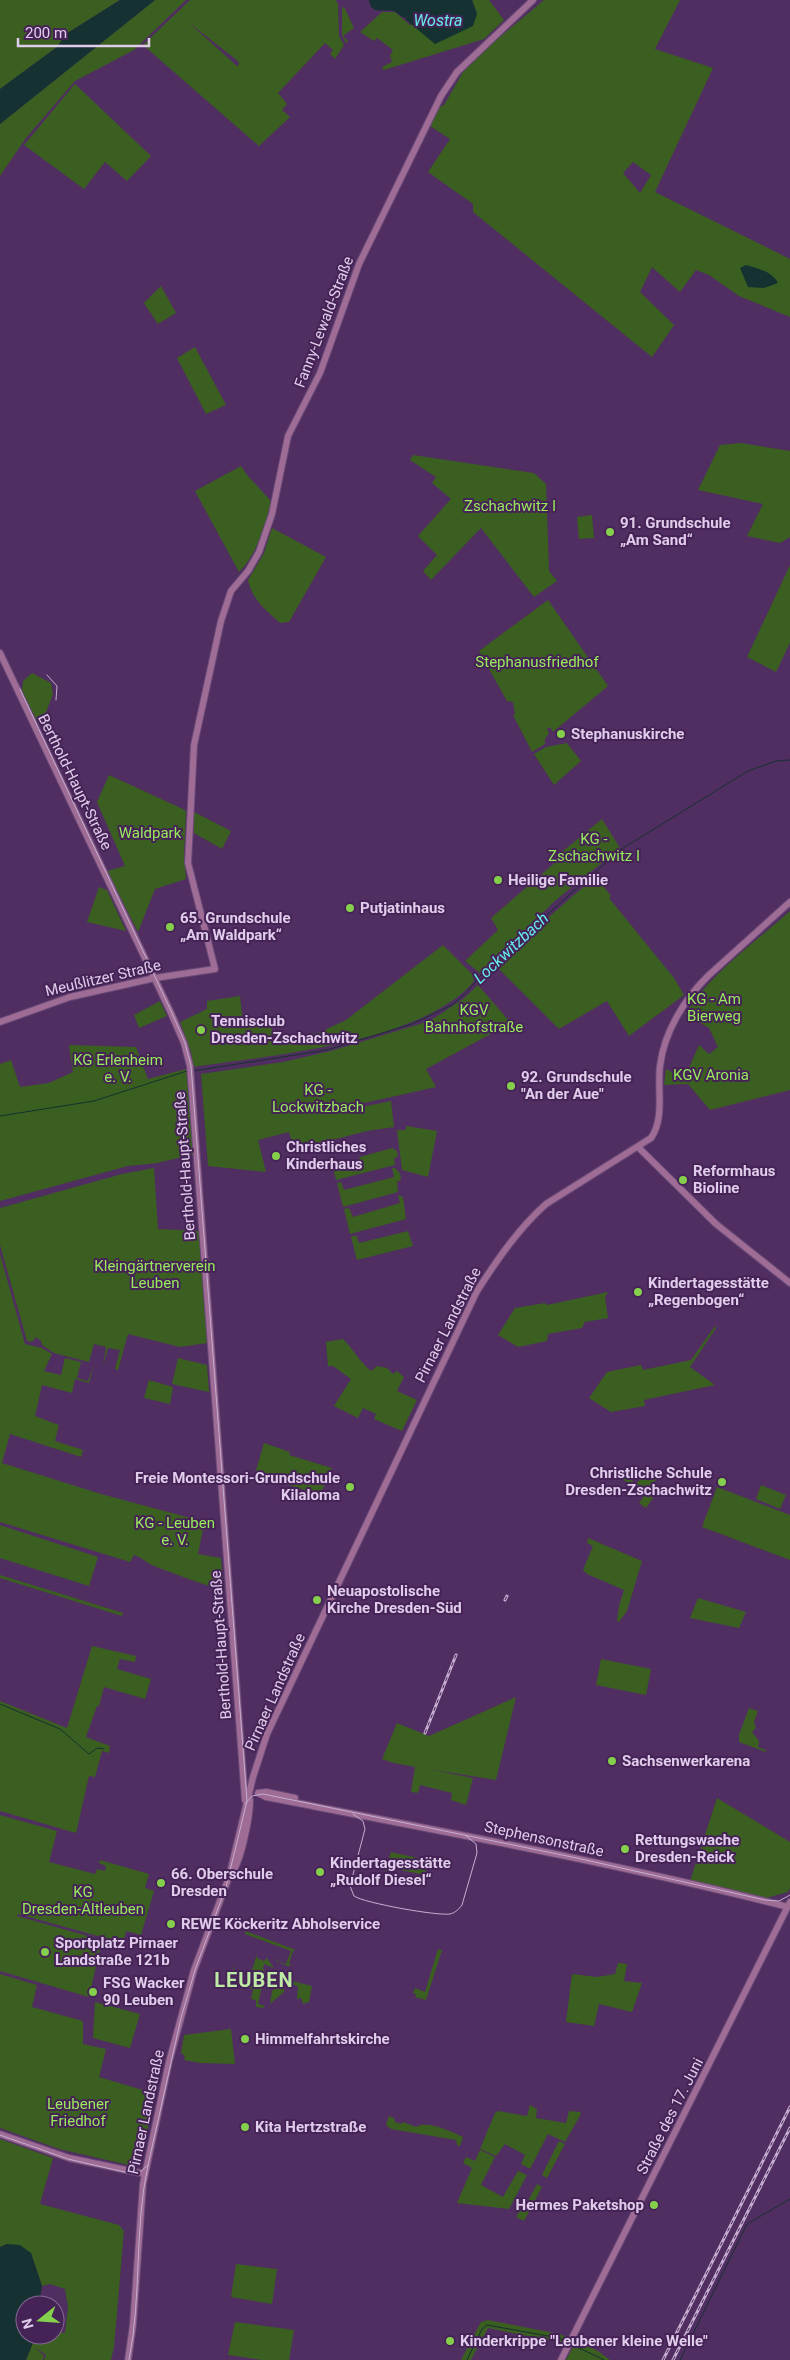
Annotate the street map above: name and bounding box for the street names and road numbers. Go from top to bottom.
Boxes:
street label: Fanny-Lewald-Straße [291,254,357,390]
street label: Berthold-Haupt-Straße [34,711,116,853]
street label: Meußlitzer Straße [43,956,163,1000]
street label: Berthold-Haupt-Straße [171,1091,199,1241]
street label: Pirnaer Landstraße [411,1264,485,1386]
street label: Berthold-Haupt-Straße [207,1570,235,1720]
street label: Pirnaer Landstraße [241,1630,309,1754]
street label: Stephensonstraße [483,1818,605,1860]
street label: Pirnaer Landstraße [124,2048,168,2176]
street label: Straße des 17. Juni [633,2055,707,2177]

